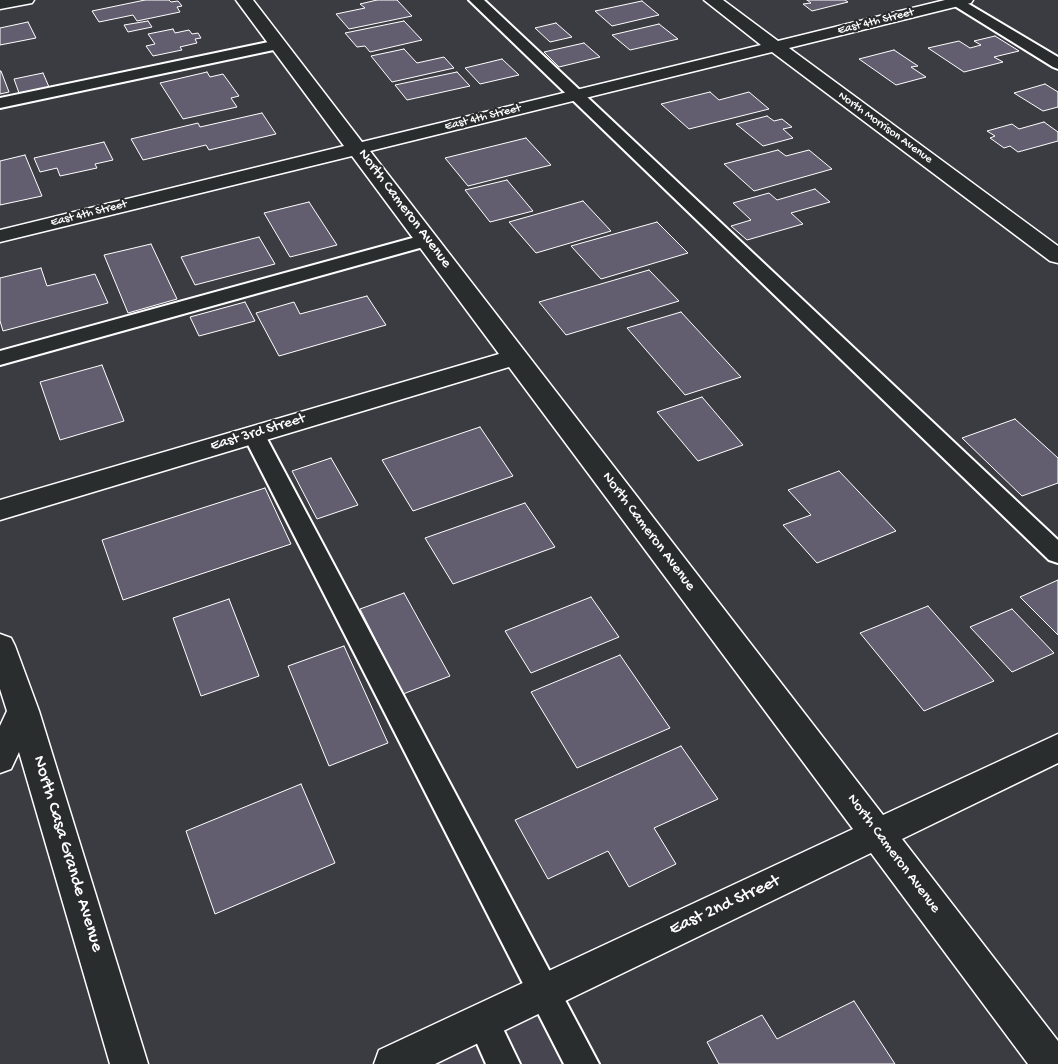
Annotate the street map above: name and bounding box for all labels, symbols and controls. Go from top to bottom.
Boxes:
street label: East 4th Street [836,6,916,38]
street label: North Morrison Avenue [835,89,935,167]
street label: East 4th Street [443,102,523,134]
street label: North Cameron Avenue [353,146,455,272]
street label: East 4th Street [49,198,129,230]
street label: East 3rd Street [208,410,308,456]
street label: North Cameron Avenue [597,469,699,595]
street label: North Casa Grande Avenue [27,753,107,955]
street label: North Cameron Avenue [842,791,944,917]
street label: East 2nd Street [666,871,784,941]

